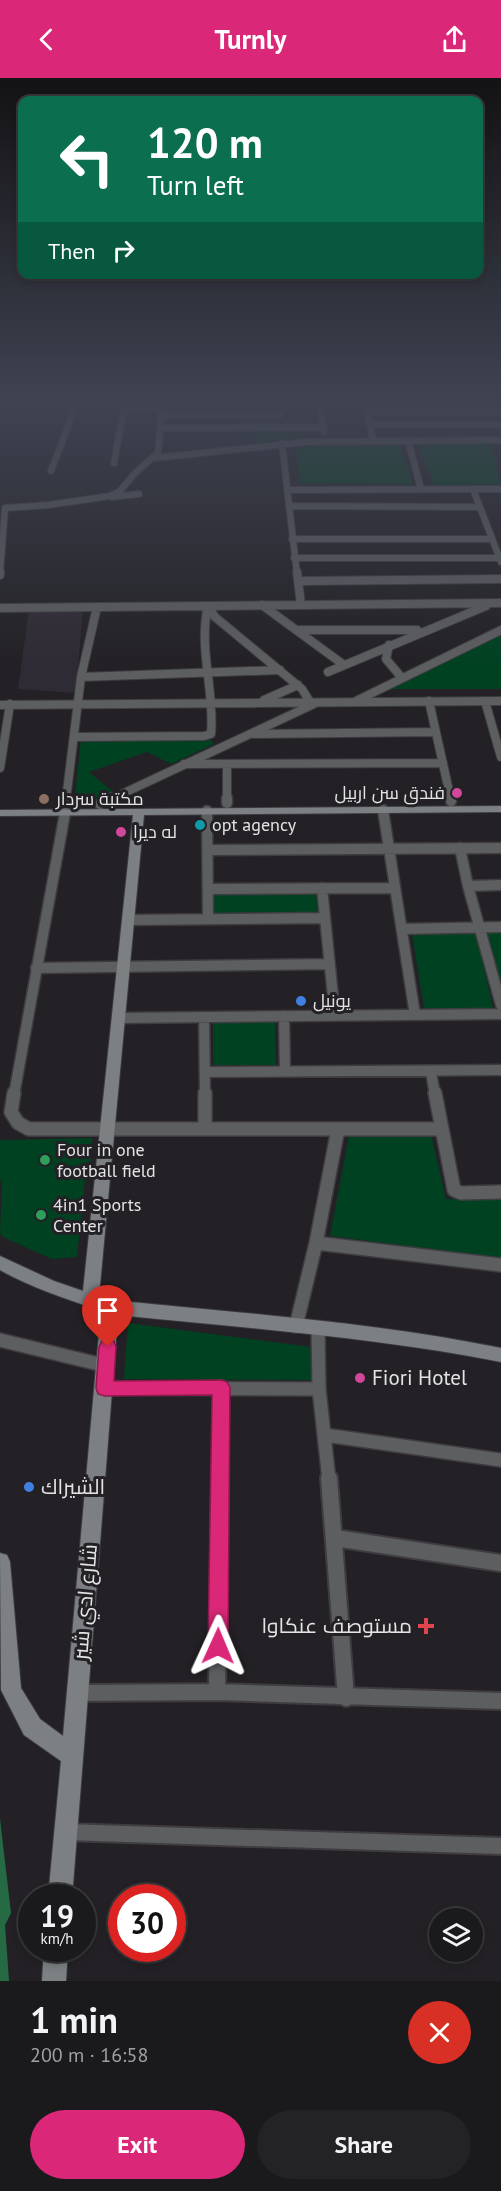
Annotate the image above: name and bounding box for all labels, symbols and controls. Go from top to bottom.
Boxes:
text: Turnly [214,22,287,56]
icon: back [30,23,63,56]
icon: share [438,23,471,56]
text: 120 m [147,115,263,170]
icon: left [48,120,126,198]
text: Turn left [147,168,244,202]
icon: right [107,234,140,267]
text: Then [48,237,95,265]
place label: فندق سن اربيل [335,781,445,805]
marker: فندق سن اربيل [450,786,464,800]
place label: مكتبة سردار [55,787,143,810]
marker: مكتبة سردار [37,792,51,806]
place label: opt agency [212,813,297,836]
marker: opt agency [193,818,207,832]
place label: له ديرا [133,820,177,843]
marker: له ديرا [114,825,128,839]
place label: يونيل [313,989,351,1012]
marker: يونيل [294,994,308,1008]
place label: Four in one football field [57,1138,156,1182]
marker: Four in one football field [38,1153,52,1167]
place label: 4in1 Sports Center [53,1193,141,1237]
marker: 4in1 Sports Center [34,1208,48,1222]
pin [82,1285,133,1347]
icon: arrive [91,1294,124,1327]
place label: Fiori Hotel [372,1364,467,1391]
marker: Fiori Hotel [353,1371,367,1385]
place label: الشيراك [41,1473,105,1500]
marker: الشيراك [22,1480,36,1494]
street label: شارع ادي شير [66,1543,106,1662]
place label: مستوصف عنكاوا [261,1612,412,1639]
position arrow [186,1614,250,1678]
marker: مستوصف عنكاوا [417,1617,435,1635]
speed limit sign: 30 [108,1884,186,1962]
text: 19 [40,1896,74,1935]
map controls [429,1908,483,1962]
button: layers [429,1908,483,1962]
text: km/h [41,1929,73,1948]
text: 1 min [30,1996,118,2043]
button: close [408,2001,471,2064]
text: 200 m · 16:58 [30,2042,148,2068]
button: Exit [30,2110,245,2179]
button: Share [257,2110,471,2179]

